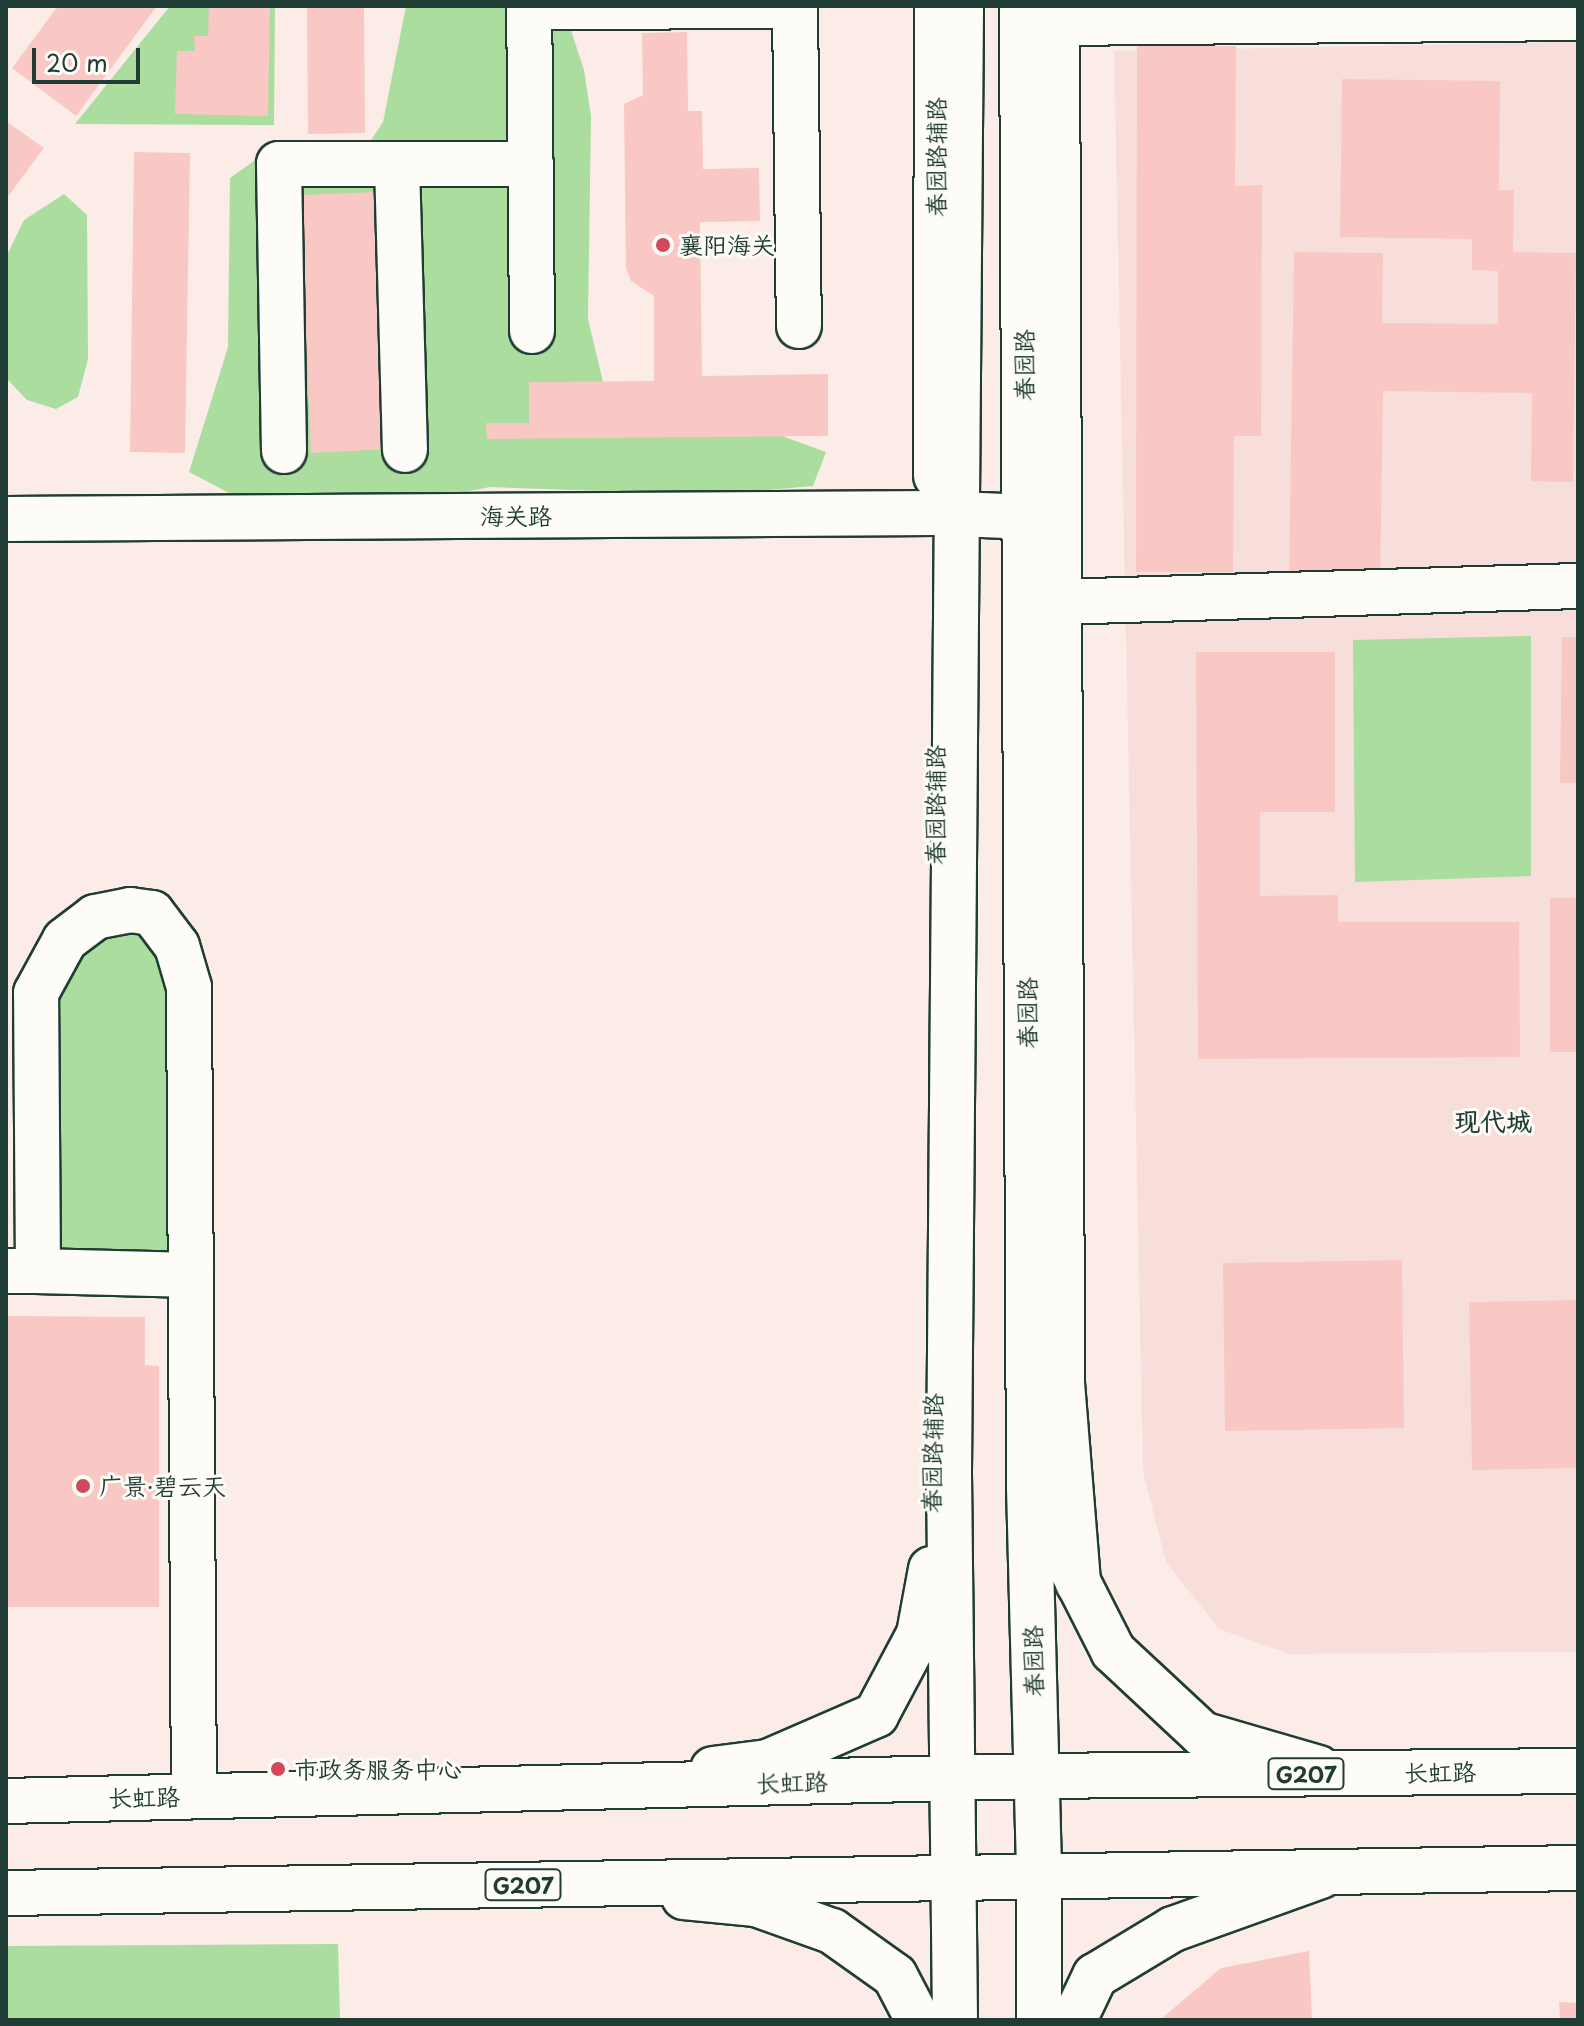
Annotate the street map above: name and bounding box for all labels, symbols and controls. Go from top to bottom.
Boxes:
scale bar [36,32,144,82]
text: 20 m [46,44,108,80]
street label: 春园路辅路 [922,97,950,217]
place label: 襄阳海关 [679,231,775,259]
marker: 襄阳海关 [654,236,672,254]
street label: 春园路 [1010,329,1038,401]
street label: 海关路 [480,502,552,530]
street label: 春园路辅路 [921,745,949,865]
street label: 春园路 [1013,977,1041,1049]
district label: 现代城 [1454,1105,1532,1137]
street label: 春园路辅路 [917,1393,947,1513]
place label: 广景·碧云天 [99,1472,226,1500]
marker: 广景·碧云天 [74,1477,92,1495]
street label: 春园路 [1018,1625,1048,1697]
place label: 市政务服务中心 [294,1755,462,1783]
road number: G207 [1266,1756,1346,1792]
street label: 长虹路 [1404,1757,1476,1787]
marker: 市政务服务中心 [269,1760,287,1778]
street label: 长虹路 [756,1767,828,1797]
street label: 长虹路 [108,1782,180,1812]
road number: G207 [483,1867,563,1903]

